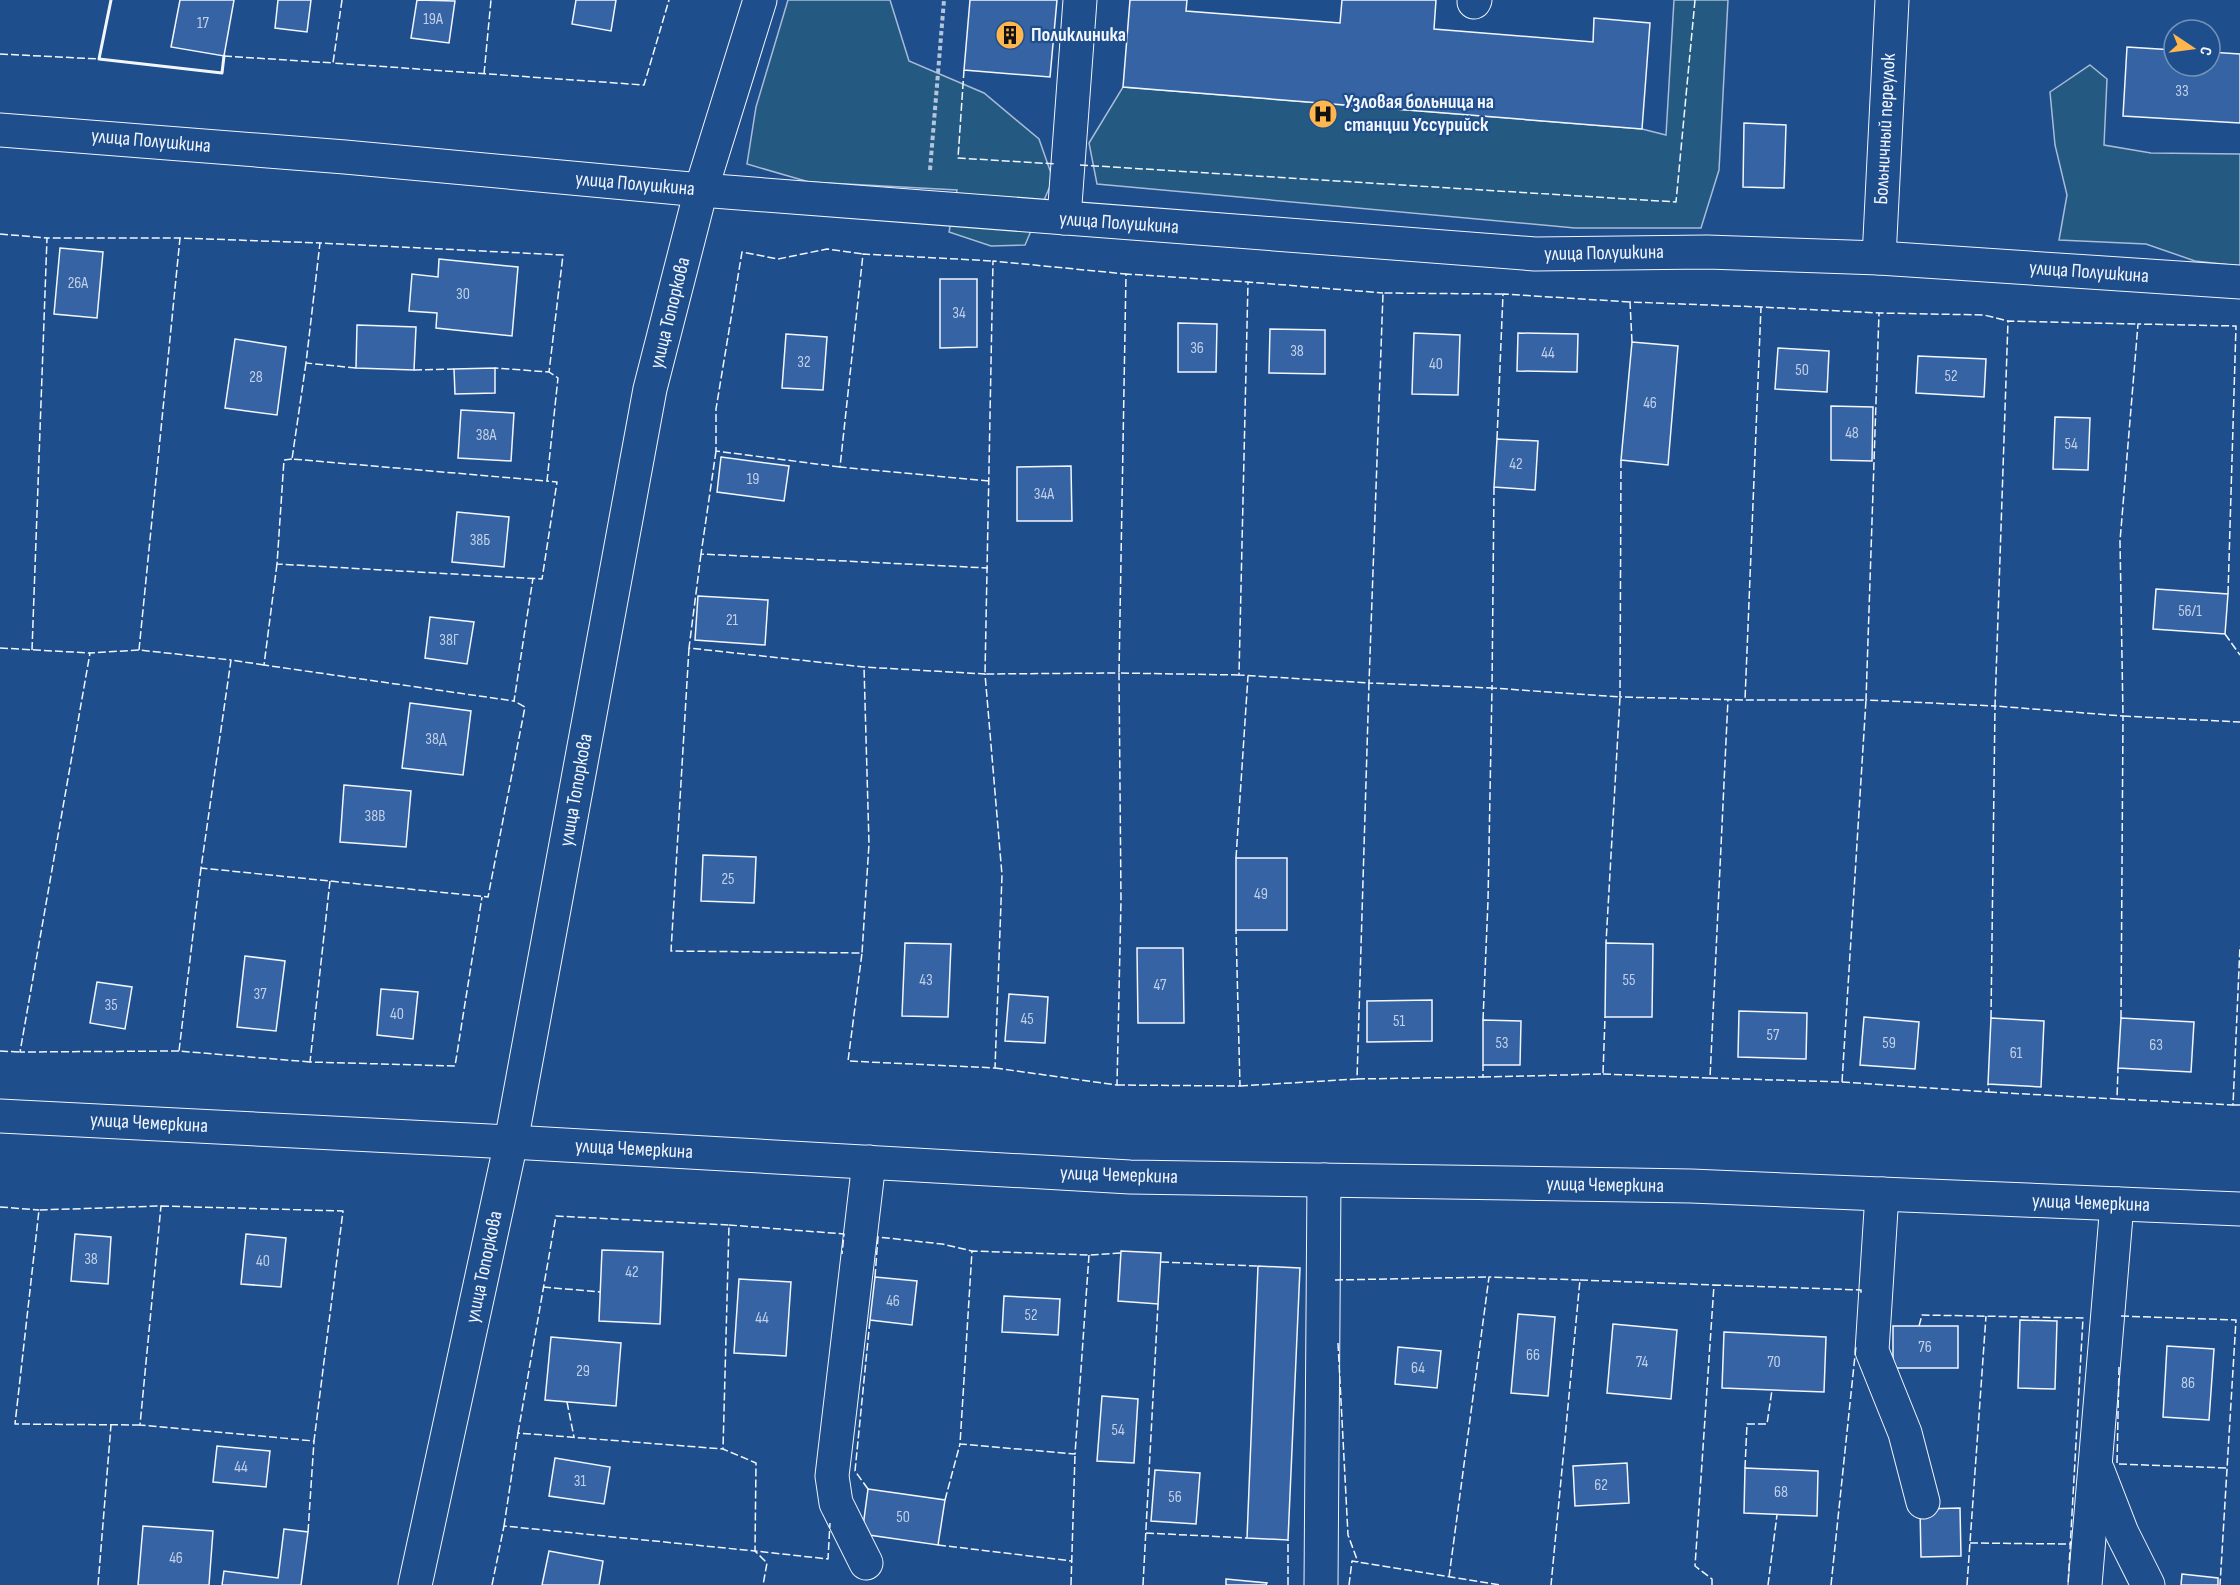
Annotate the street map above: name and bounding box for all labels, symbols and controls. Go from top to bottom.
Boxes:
house number: 19А [423,10,443,29]
house number: 17 [197,14,210,33]
north arrow [2162,18,2222,78]
building icon: Поликлиника [994,19,1026,51]
place label: Поликлиника [1031,23,1126,47]
text: С [2195,45,2215,57]
street label: Больничный переулок [1869,52,1901,205]
house number: 33 [2175,82,2189,101]
place label: Узловая больница на станции Уссурийск [1344,90,1494,137]
hospital icon: Узловая больница на станции Уссурийск [1307,98,1339,130]
street label: улица Полушкина [90,124,212,158]
street label: улица Полушкина [574,167,696,201]
street label: улица Полушкина [1058,207,1180,239]
street label: улица Полушкина [1544,240,1664,266]
street label: улица Топоркова [645,255,695,371]
street label: улица Полушкина [2028,256,2150,288]
house number: 26А [68,274,88,293]
house number: 30 [456,285,470,304]
house number: 34 [952,304,966,323]
house number: 36 [1190,339,1204,358]
house number: 38 [1290,342,1304,361]
house number: 44 [1541,344,1555,363]
house number: 32 [797,353,811,372]
house number: 40 [1429,355,1443,374]
house number: 50 [1795,361,1809,380]
house number: 52 [1944,367,1958,386]
house number: 28 [249,368,263,387]
house number: 46 [1643,394,1657,413]
house number: 48 [1845,424,1859,443]
house number: 38А [476,426,496,445]
house number: 54 [2064,435,2078,454]
house number: 42 [1509,455,1523,474]
house number: 19 [747,470,759,489]
house number: 34А [1034,485,1054,504]
house number: 38Б [470,531,490,550]
house number: 56/1 [2178,602,2202,621]
house number: 21 [726,611,739,630]
house number: 38Г [439,631,459,650]
house number: 38Д [425,730,447,749]
street label: улица Топоркова [554,732,598,848]
house number: 38В [365,807,385,826]
house number: 25 [721,870,735,889]
house number: 49 [1254,885,1268,904]
house number: 43 [919,971,933,990]
house number: 55 [1623,971,1635,990]
house number: 47 [1154,976,1167,995]
house number: 37 [253,985,267,1004]
house number: 35 [104,996,118,1015]
house number: 40 [390,1005,404,1024]
house number: 45 [1020,1010,1034,1029]
house number: 51 [1393,1012,1405,1031]
house number: 57 [1767,1026,1780,1045]
house number: 53 [1495,1034,1509,1053]
house number: 59 [1882,1034,1896,1053]
house number: 63 [2149,1036,2163,1055]
house number: 61 [2010,1044,2023,1063]
street label: улица Чемеркина [89,1108,209,1138]
street label: улица Чемеркина [574,1134,694,1164]
street label: улица Чемеркина [1060,1161,1178,1189]
street label: улица Чемеркина [1546,1172,1664,1198]
street label: улица Чемеркина [2032,1189,2150,1217]
street label: улица Топоркова [460,1209,508,1325]
house number: 38 [84,1250,98,1269]
house number: 40 [256,1252,270,1271]
house number: 42 [625,1263,639,1282]
house number: 46 [886,1292,900,1311]
house number: 52 [1024,1306,1038,1325]
house number: 44 [755,1309,769,1328]
house number: 76 [1918,1338,1932,1357]
house number: 66 [1526,1346,1540,1365]
house number: 74 [1636,1353,1648,1372]
house number: 70 [1767,1353,1781,1372]
house number: 64 [1411,1359,1425,1378]
house number: 29 [576,1362,590,1381]
house number: 86 [2181,1374,2195,1393]
house number: 54 [1111,1421,1125,1440]
house number: 44 [234,1458,248,1477]
house number: 31 [574,1472,587,1491]
house number: 62 [1594,1476,1608,1495]
house number: 68 [1774,1483,1788,1502]
house number: 56 [1168,1488,1182,1507]
house number: 50 [896,1508,910,1527]
house number: 46 [169,1549,183,1568]

